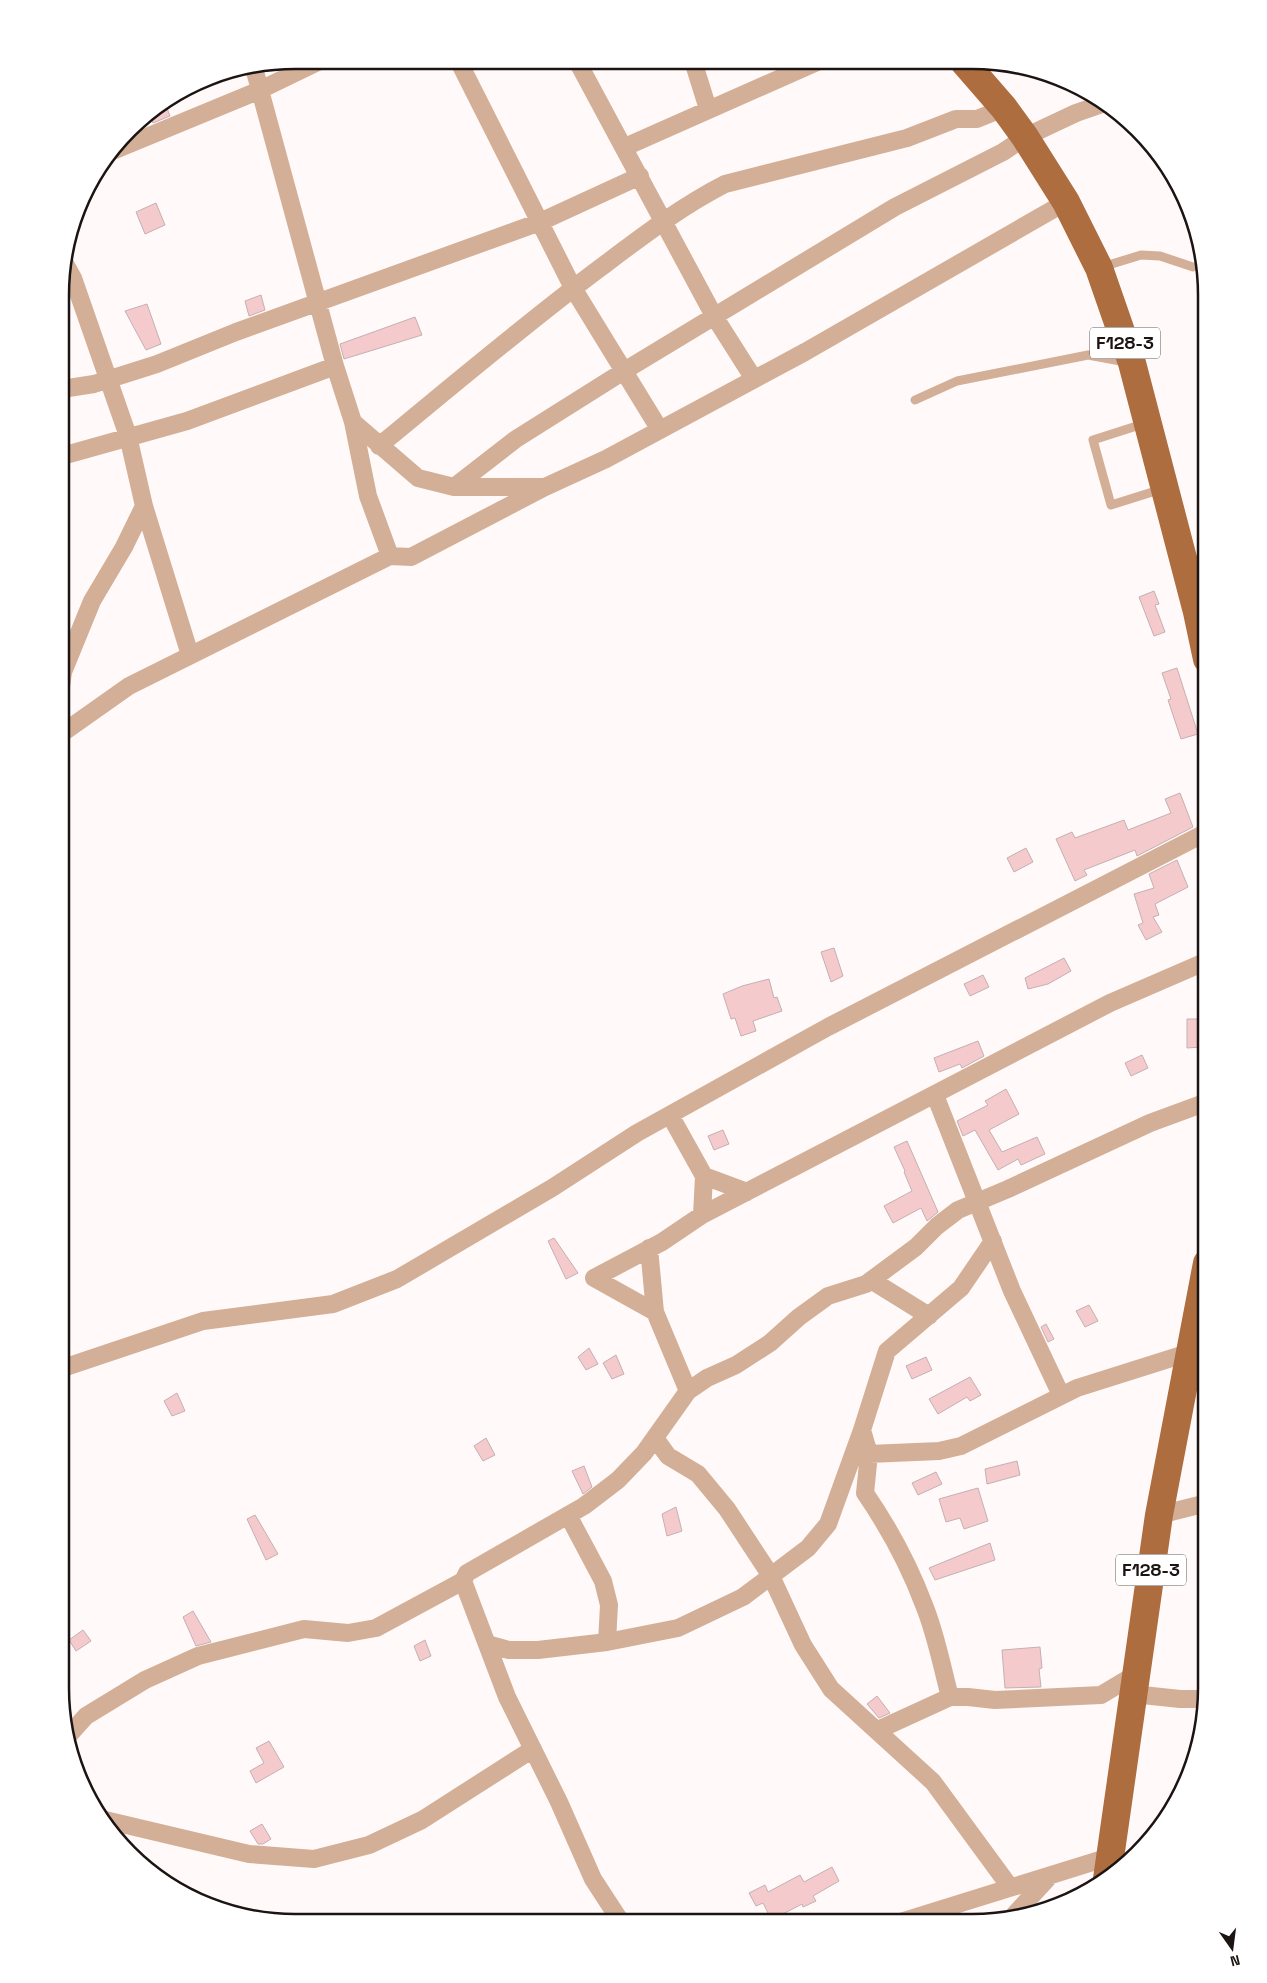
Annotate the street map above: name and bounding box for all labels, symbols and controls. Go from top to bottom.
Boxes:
road number: F128-3 [1090,328,1160,358]
road number: F128-3 [1116,1554,1186,1586]
north arrow [1207,1923,1257,1973]
text: N [1228,1951,1242,1970]

